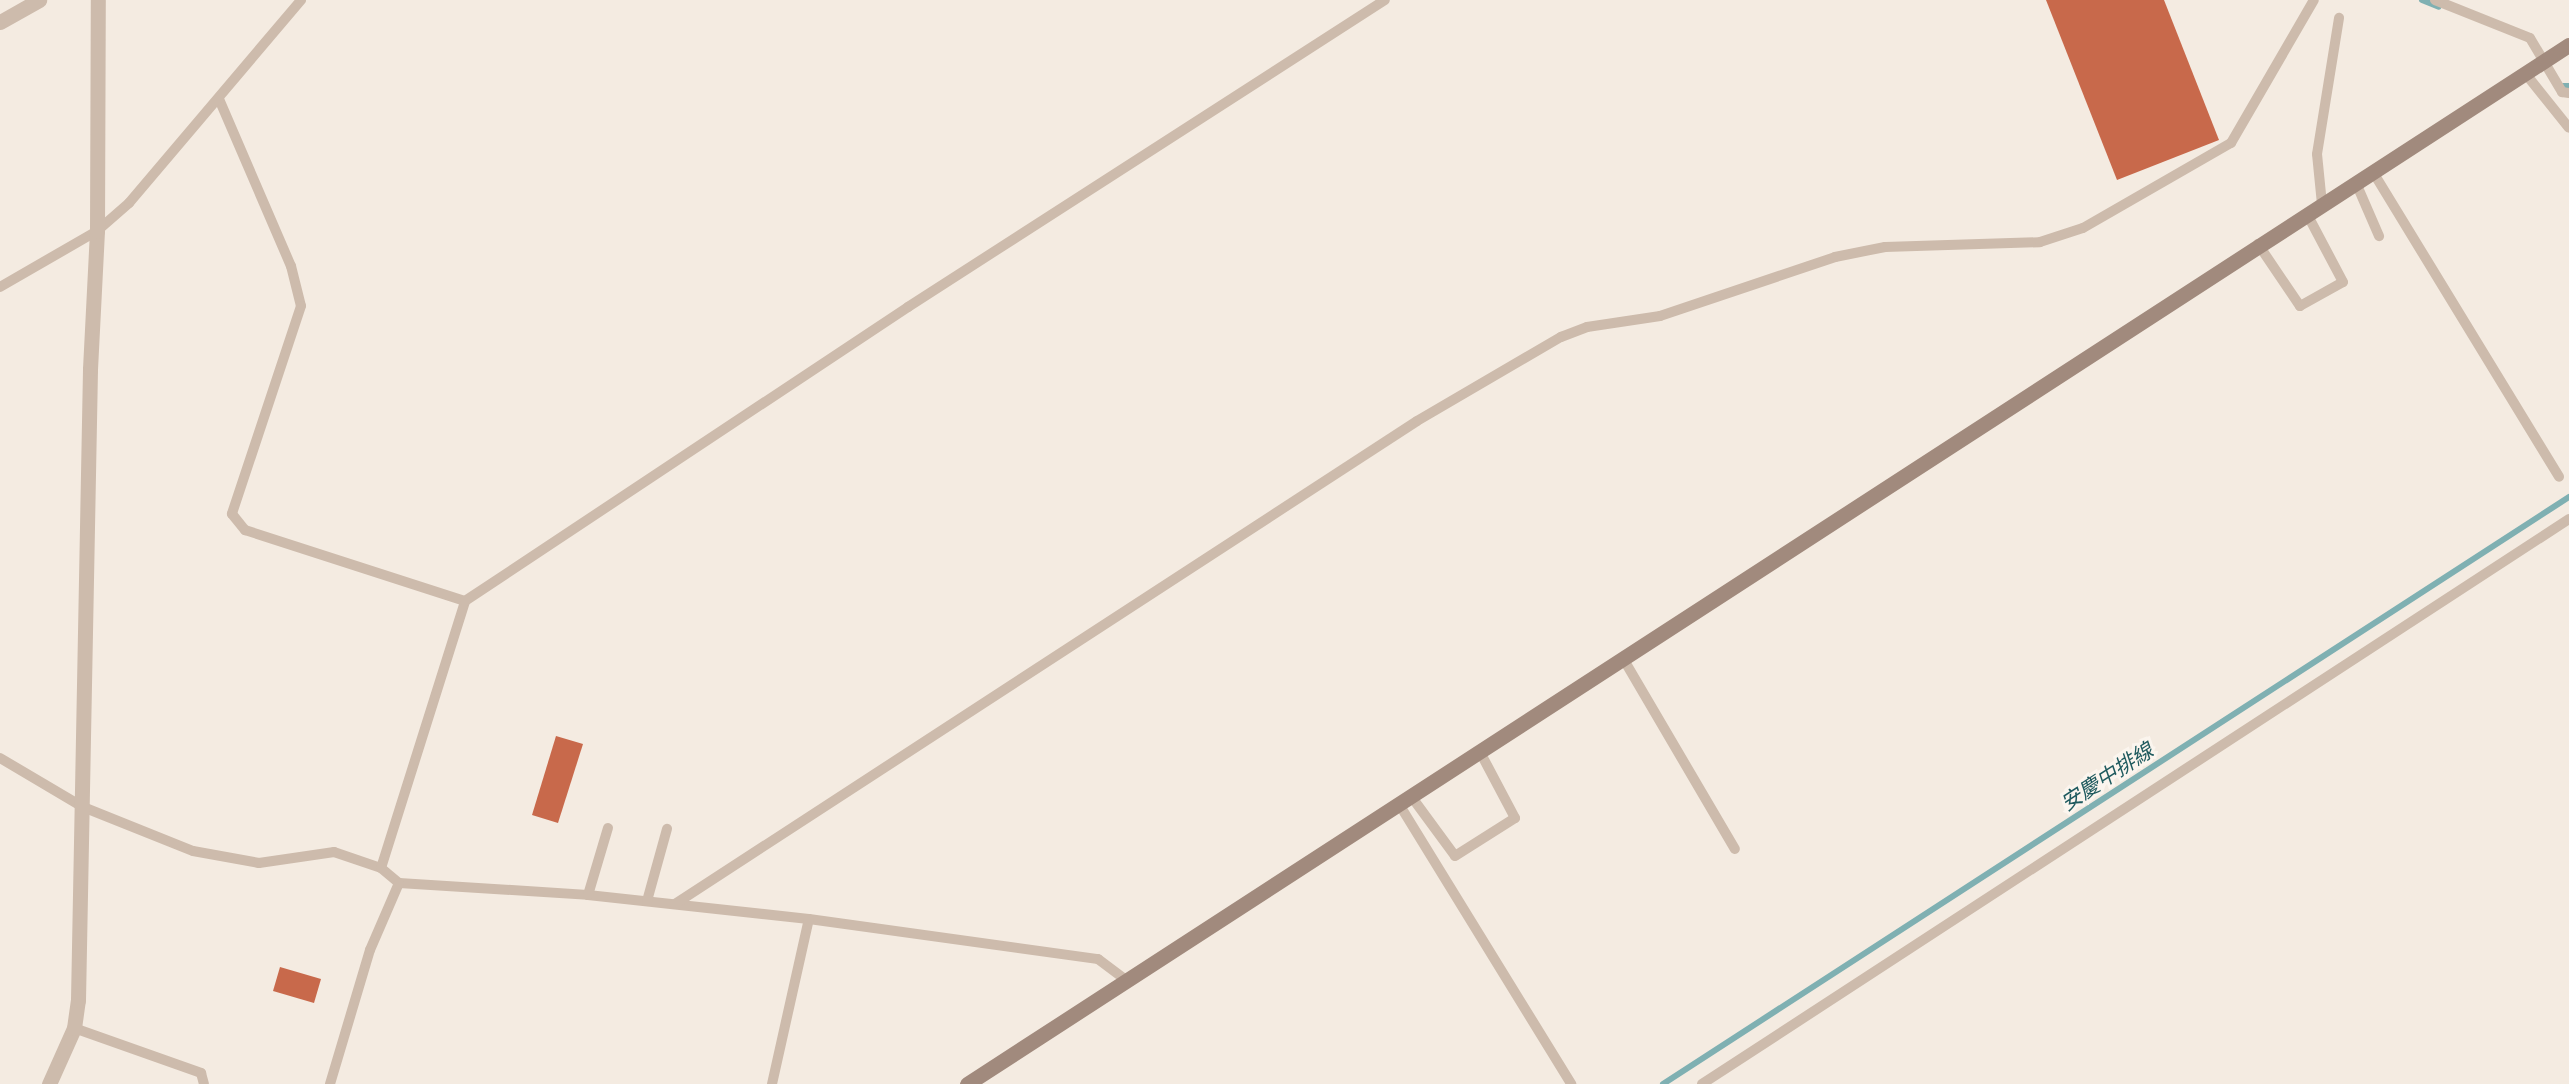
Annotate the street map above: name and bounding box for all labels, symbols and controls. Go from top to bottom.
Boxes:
water label: 安慶中排線 [2056,738,2158,816]

